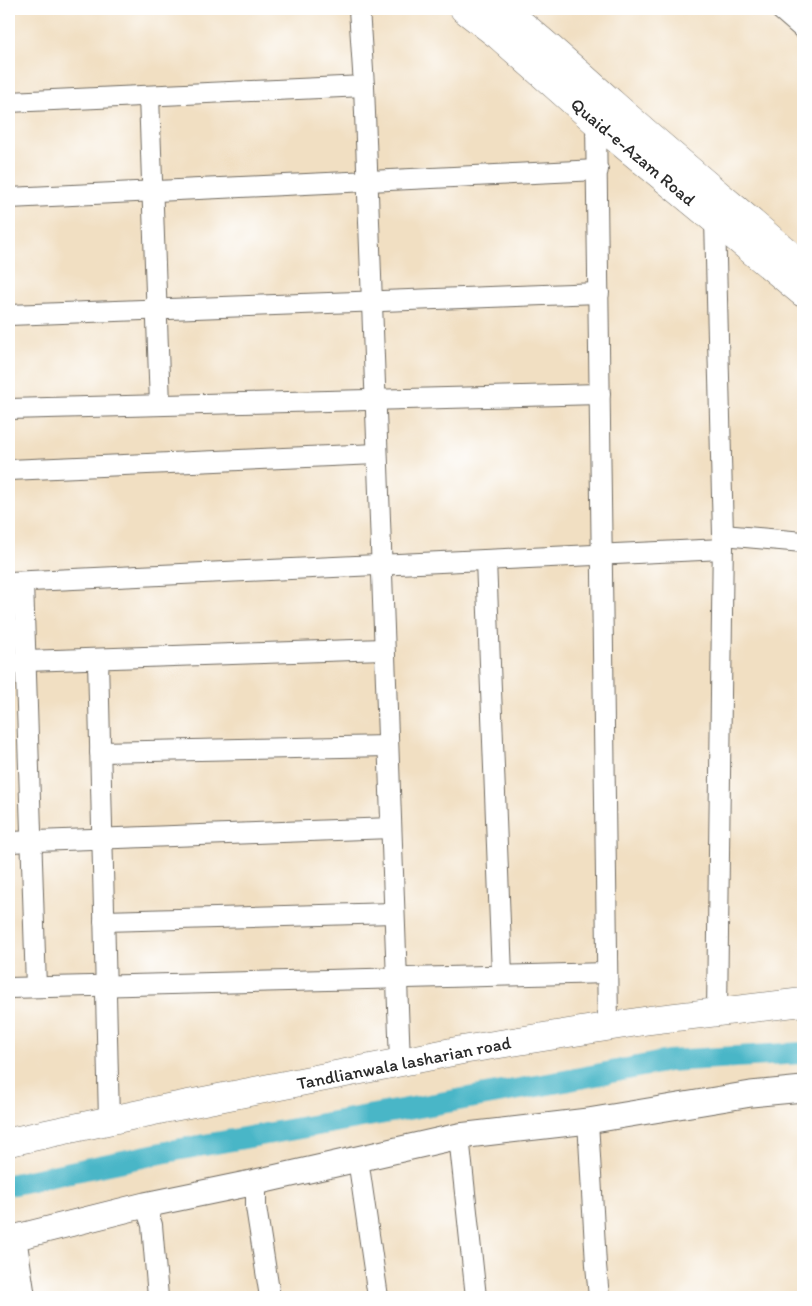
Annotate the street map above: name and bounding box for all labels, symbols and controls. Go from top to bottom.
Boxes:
street label: Quaid-e-Azam Road [566,93,700,211]
street label: Tandlianwala lasharian road [295,1031,513,1095]

